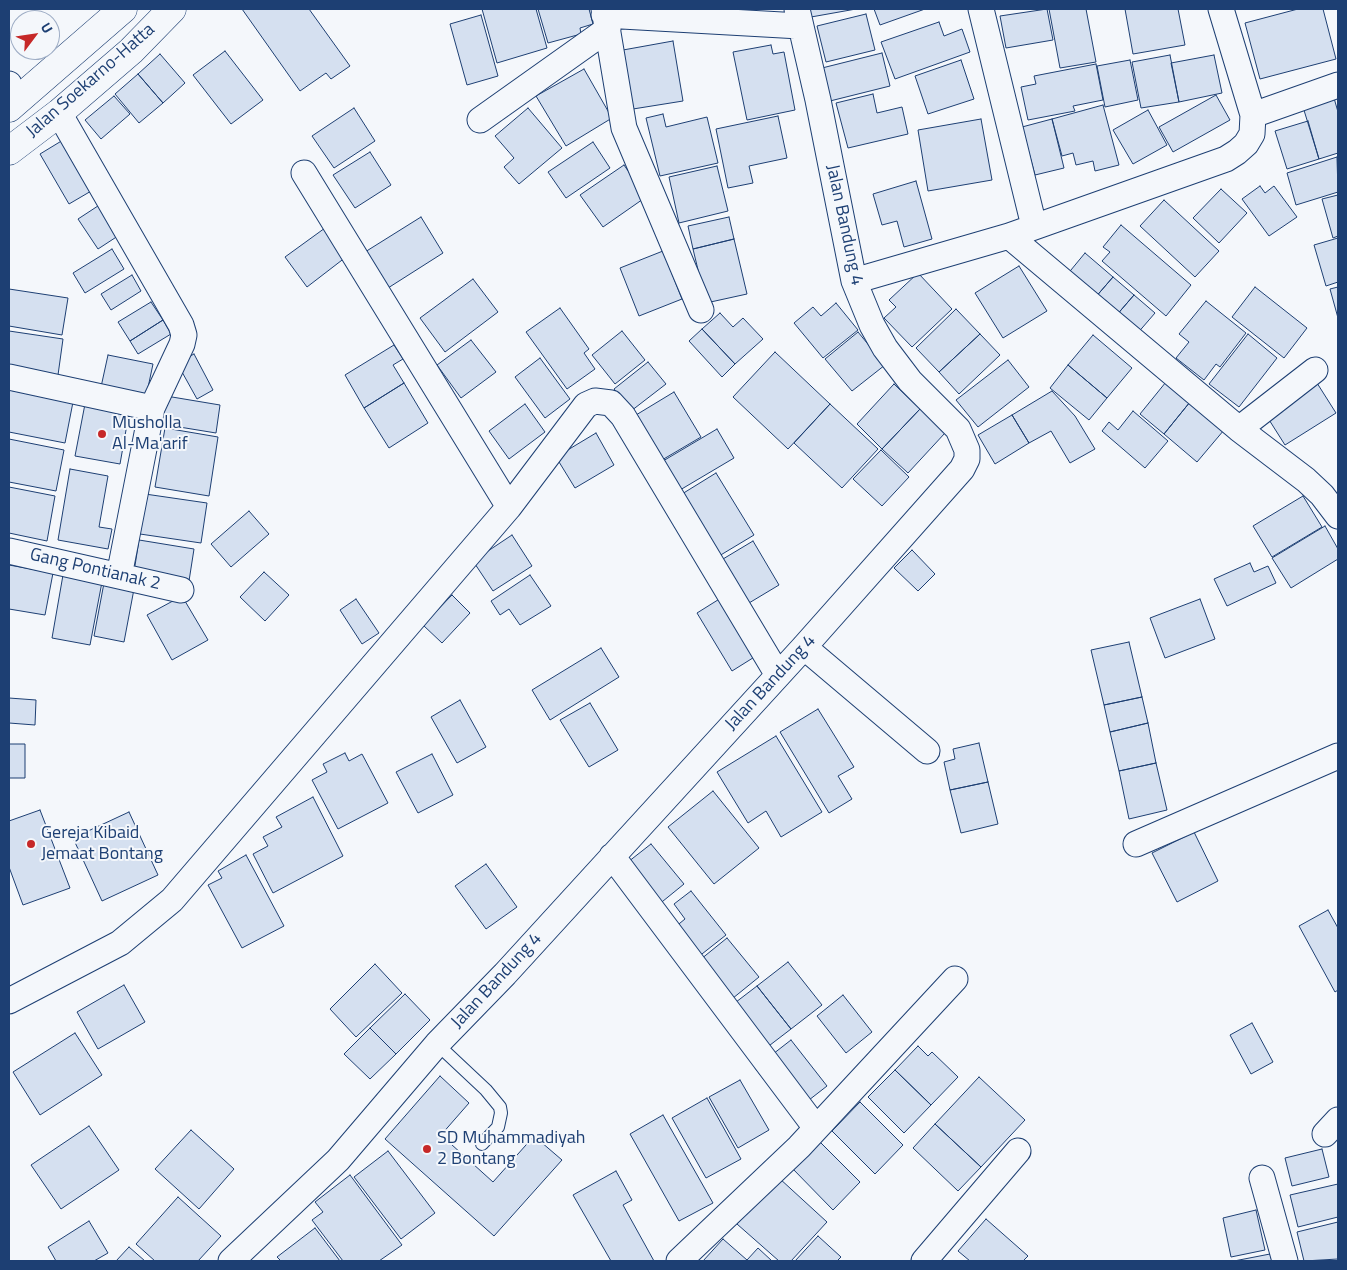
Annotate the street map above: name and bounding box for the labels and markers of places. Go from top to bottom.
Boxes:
place label: Musholla Al-Ma'arif [112,413,188,456]
marker: Musholla Al-Ma'arif [96,428,108,440]
place label: Gereja Kibaid Jemaat Bontang [41,823,163,866]
marker: Gereja Kibaid Jemaat Bontang [25,838,37,850]
place label: SD Muhammadiyah 2 Bontang [437,1128,585,1170]
marker: SD Muhammadiyah 2 Bontang [421,1143,433,1155]

